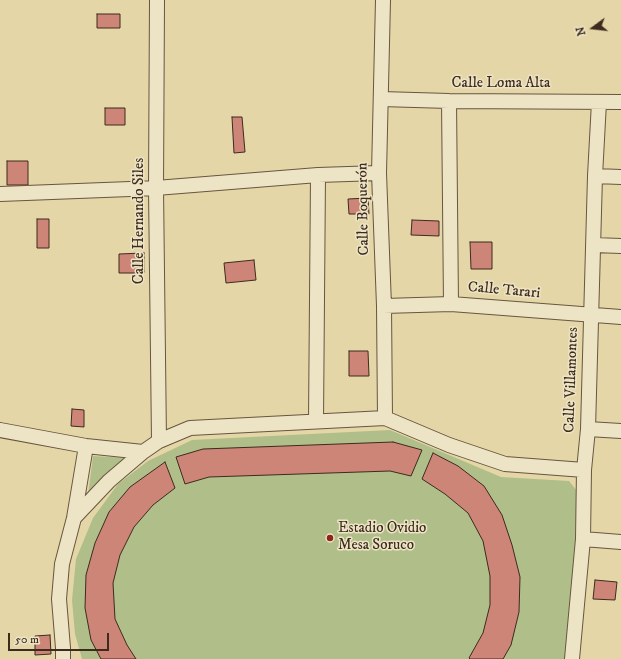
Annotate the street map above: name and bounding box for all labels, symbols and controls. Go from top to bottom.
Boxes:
north arrow [573,8,613,48]
text: N [573,25,589,37]
street label: Calle Loma Alta [452,75,550,93]
street label: Calle Hernando Siles [131,158,149,284]
street label: Calle Boquerón [354,162,374,256]
street label: Calle Tarari [467,279,541,303]
street label: Calle Villamontes [561,327,583,433]
place label: Estadio Ovidio Mesa Soruco [338,520,426,555]
marker: Estadio Ovidio Mesa Soruco [325,533,335,543]
scale bar [10,625,111,651]
text: 50 m [15,632,39,647]

